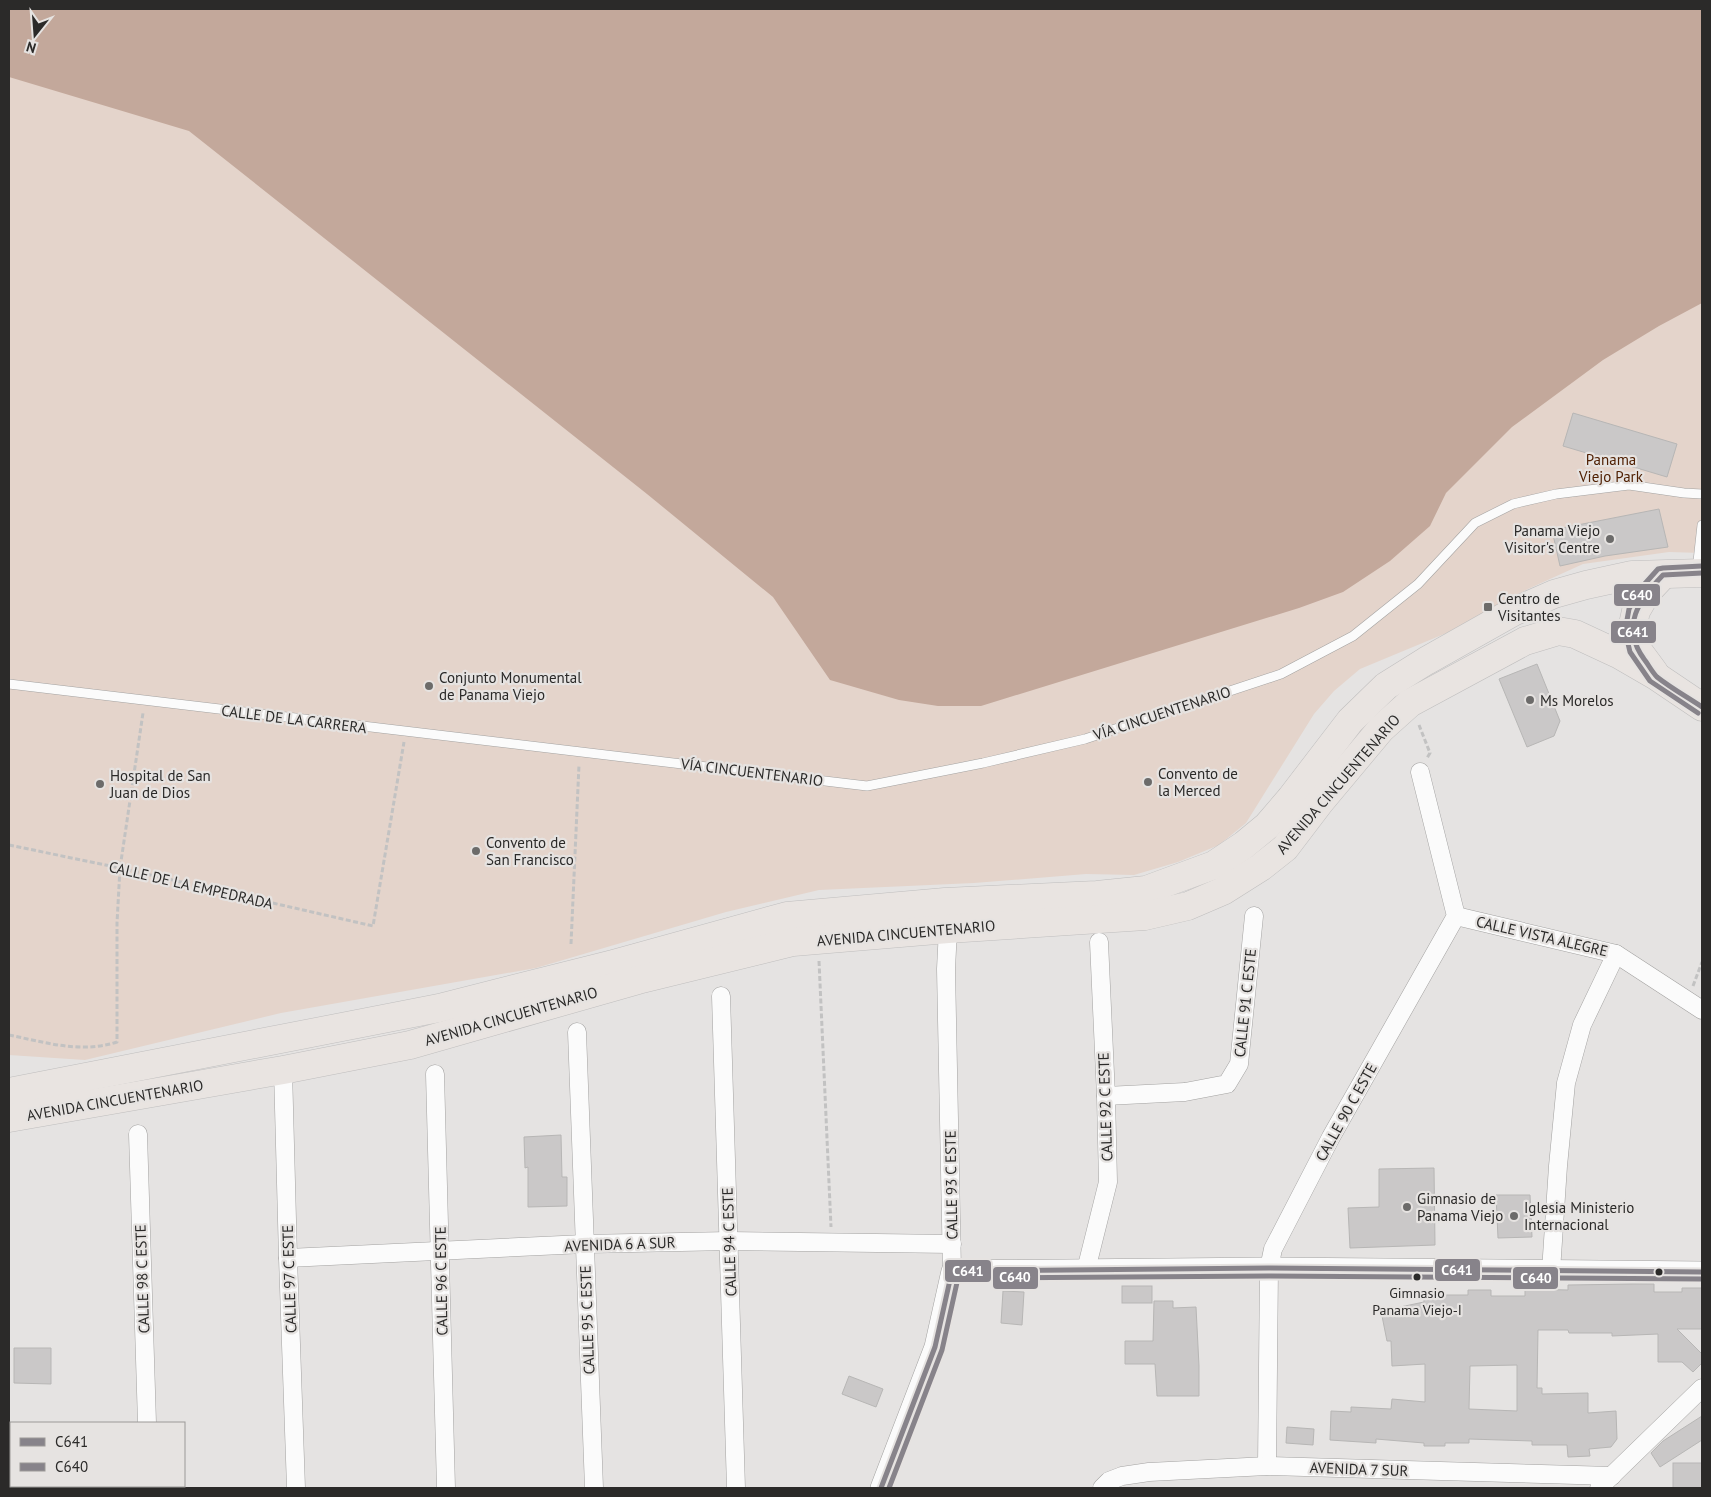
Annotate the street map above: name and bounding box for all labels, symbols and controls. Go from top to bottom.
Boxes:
north arrow [10,10,60,60]
text: N [24,37,38,57]
park label: Panama Viejo Park [1578,450,1644,486]
place label: Panama Viejo Visitor's Centre [1504,521,1600,557]
marker: Panama Viejo Visitor's Centre [1604,533,1616,545]
line badge: C640 [1613,583,1661,607]
text: C640 [1621,586,1653,604]
place label: Centro de Visitantes [1497,589,1560,625]
marker: Centro de Visitantes [1482,601,1494,613]
line badge: C641 [1610,620,1657,644]
text: C641 [1617,623,1649,641]
place label: Conjunto Monumental de Panama Viejo [439,668,582,704]
marker: Conjunto Monumental de Panama Viejo [423,680,435,692]
street label: VÍA CINCUENTENARIO [1090,682,1233,744]
place label: Ms Morelos [1540,691,1614,710]
marker: Ms Morelos [1524,694,1536,706]
street label: CALLE DE LA CARRERA [220,701,368,737]
street label: AVENIDA CINCUENTENARIO [1272,710,1404,858]
street label: VÍA CINCUENTENARIO [679,754,824,790]
place label: Convento de la Merced [1158,764,1238,800]
place label: Hospital de San Juan de Dios [109,766,211,802]
marker: Convento de la Merced [1142,776,1154,788]
marker: Hospital de San Juan de Dios [94,778,106,790]
place label: Convento de San Francisco [486,833,574,869]
marker: Convento de San Francisco [470,845,482,857]
street label: CALLE DE LA EMPEDRADA [107,857,275,913]
street label: CALLE VISTA ALEGRE [1474,912,1610,960]
street label: AVENIDA CINCUENTENARIO [816,916,996,950]
street label: CALLE 91 C ESTE [1230,948,1260,1058]
street label: AVENIDA CINCUENTENARIO [422,982,600,1050]
street label: CALLE 92 C ESTE [1094,1052,1116,1162]
street label: CALLE 90 C ESTE [1311,1060,1381,1164]
street label: AVENIDA CINCUENTENARIO [25,1075,205,1125]
street label: CALLE 93 C ESTE [941,1130,961,1240]
street label: CALLE 94 C ESTE [718,1187,740,1297]
place label: Gimnasio de Panama Viejo [1417,1189,1503,1225]
place label: Iglesia Ministerio Internacional [1524,1198,1634,1234]
marker: Gimnasio de Panama Viejo [1401,1201,1413,1213]
marker: Iglesia Ministerio Internacional [1508,1210,1520,1222]
street label: CALLE 98 C ESTE [131,1224,153,1334]
street label: CALLE 97 C ESTE [278,1225,300,1333]
street label: CALLE 96 C ESTE [431,1226,451,1336]
street label: AVENIDA 6 A SUR [564,1233,676,1255]
line badge: C641 [1434,1258,1481,1282]
line badge: C641 [944,1259,992,1283]
text: C641 [1441,1261,1473,1279]
text: C641 [952,1262,984,1280]
street label: CALLE 95 C ESTE [576,1265,598,1375]
line badge: C640 [992,1266,1039,1290]
line badge: C640 [1512,1266,1559,1290]
unlabelled marker [1654,1267,1664,1277]
text: C640 [999,1268,1031,1286]
text: C640 [1520,1269,1552,1287]
marker: Gimnasio Panama Viejo-I [1412,1272,1422,1282]
place label: Gimnasio Panama Viejo-I [1372,1284,1462,1319]
legend [10,1422,185,1487]
text: C641 [55,1432,88,1451]
text: C640 [55,1457,88,1476]
street label: AVENIDA 7 SUR [1309,1458,1409,1480]

